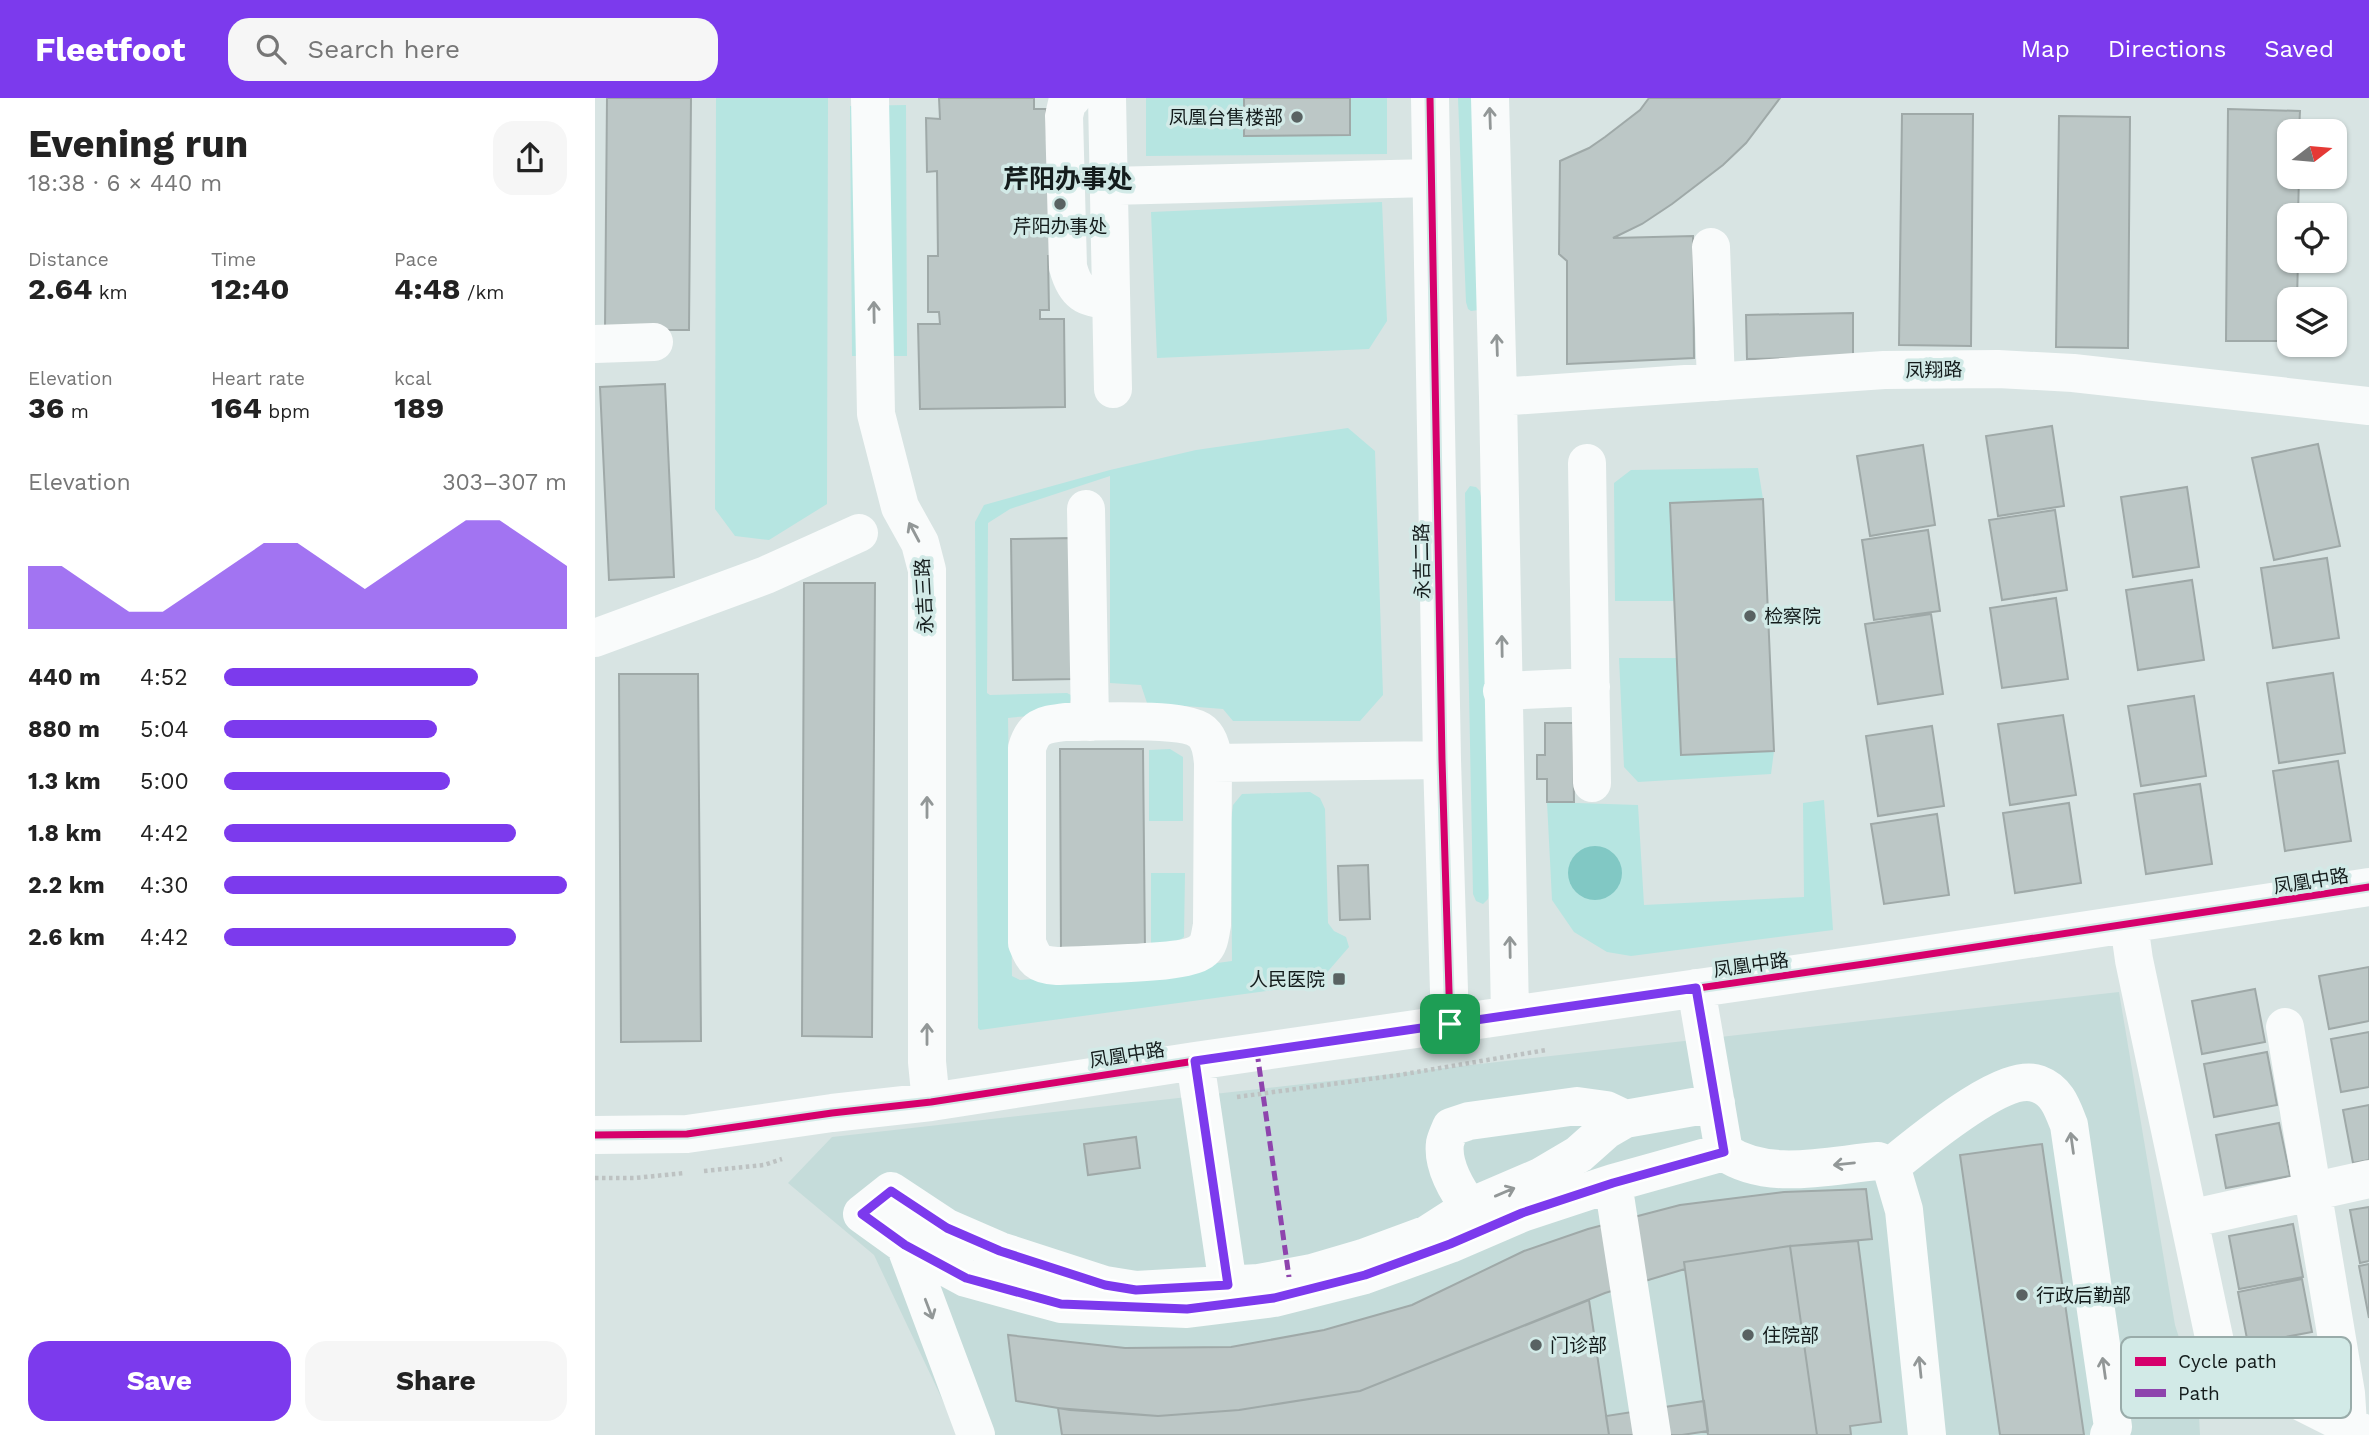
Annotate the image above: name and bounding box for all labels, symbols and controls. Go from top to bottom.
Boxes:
search box [228,18,718,81]
text: Fleetfoot [35,30,186,69]
icon: search [252,30,290,68]
text: Search here [308,34,460,64]
text: Map [2021,35,2070,63]
text: Directions [2108,35,2226,63]
text: Saved [2264,35,2334,63]
place label: 凤凰台售楼部 [1169,106,1283,129]
one-way arrow [1483,107,1497,130]
marker: 凤凰台售楼部 [1289,109,1305,125]
north arrow [2277,119,2347,189]
map controls [2277,119,2347,357]
button: share [493,121,567,195]
text: Evening run [28,122,248,166]
district label: 芹阳办事处 [1003,164,1133,194]
text: 18:38 · 6 × 440 m [28,170,222,197]
marker: 芹阳办事处 [1052,196,1068,212]
button: locate [2277,203,2347,273]
place label: 芹阳办事处 [1012,215,1108,238]
text: Distance [28,248,109,271]
text: Time [211,248,256,271]
text: Pace [394,248,438,271]
text: 2.64 [28,271,92,306]
text: 12:40 [211,271,290,306]
text: 4:48 [394,271,461,306]
text: km [92,281,128,304]
text: /km [461,281,504,304]
button: layers [2277,287,2347,357]
one-way arrow [867,301,881,324]
one-way arrow [1490,334,1503,357]
street label: 凤翔路 [1905,358,1963,382]
text: Elevation [28,367,113,390]
text: Heart rate [211,367,305,390]
text: kcal [394,367,432,390]
text: 36 [28,390,64,425]
text: 164 [211,390,262,425]
text: 189 [394,390,444,425]
text: m [64,400,89,423]
text: bpm [262,400,310,423]
text: Elevation [28,469,131,496]
text: 303–307 m [442,469,567,496]
one-way arrow [907,523,921,543]
street label: 永吉二路 [1410,523,1434,599]
street label: 永吉三路 [911,557,937,635]
place label: 检察院 [1764,605,1821,628]
marker: 检察院 [1742,608,1758,624]
one-way arrow [1495,635,1509,658]
text: 440 m [28,664,101,691]
text: 4:52 [140,664,188,691]
text: 880 m [28,716,100,743]
text: 5:04 [140,716,189,743]
text: 1.3 km [28,768,101,795]
text: 5:00 [140,768,189,795]
one-way arrow [920,795,934,818]
text: 1.8 km [28,820,102,847]
text: 4:42 [140,820,188,847]
street label: 凤凰中路 [2272,864,2350,898]
text: 2.2 km [28,872,105,899]
text: 4:30 [140,872,189,899]
text: 2.6 km [28,924,105,951]
text: 4:42 [140,924,188,951]
one-way arrow [1503,936,1516,959]
street label: 凤凰中路 [1712,948,1790,982]
place label: 人民医院 [1249,968,1325,991]
marker: 人民医院 [1331,971,1347,987]
pin [1420,994,1480,1054]
icon: arrive [1431,1005,1469,1043]
one-way arrow [920,1023,934,1046]
street label: 凤凰中路 [1088,1038,1166,1072]
one-way arrow [2065,1132,2078,1155]
one-way arrow [1834,1158,1856,1171]
one-way arrow [1494,1185,1515,1198]
place label: 行政后勤部 [2036,1284,2131,1307]
marker: 行政后勤部 [2014,1287,2030,1303]
one-way arrow [923,1297,936,1319]
place label: 住院部 [1762,1324,1819,1347]
marker: 住院部 [1740,1327,1756,1343]
place label: 门诊部 [1550,1334,1607,1357]
marker: 门诊部 [1528,1337,1544,1353]
legend [2121,1337,2351,1418]
button: Save [28,1341,291,1421]
button: Share [305,1341,567,1421]
text: Cycle path [2178,1350,2277,1373]
one-way arrow [1913,1356,1926,1379]
one-way arrow [2097,1357,2110,1380]
text: Path [2178,1382,2220,1405]

